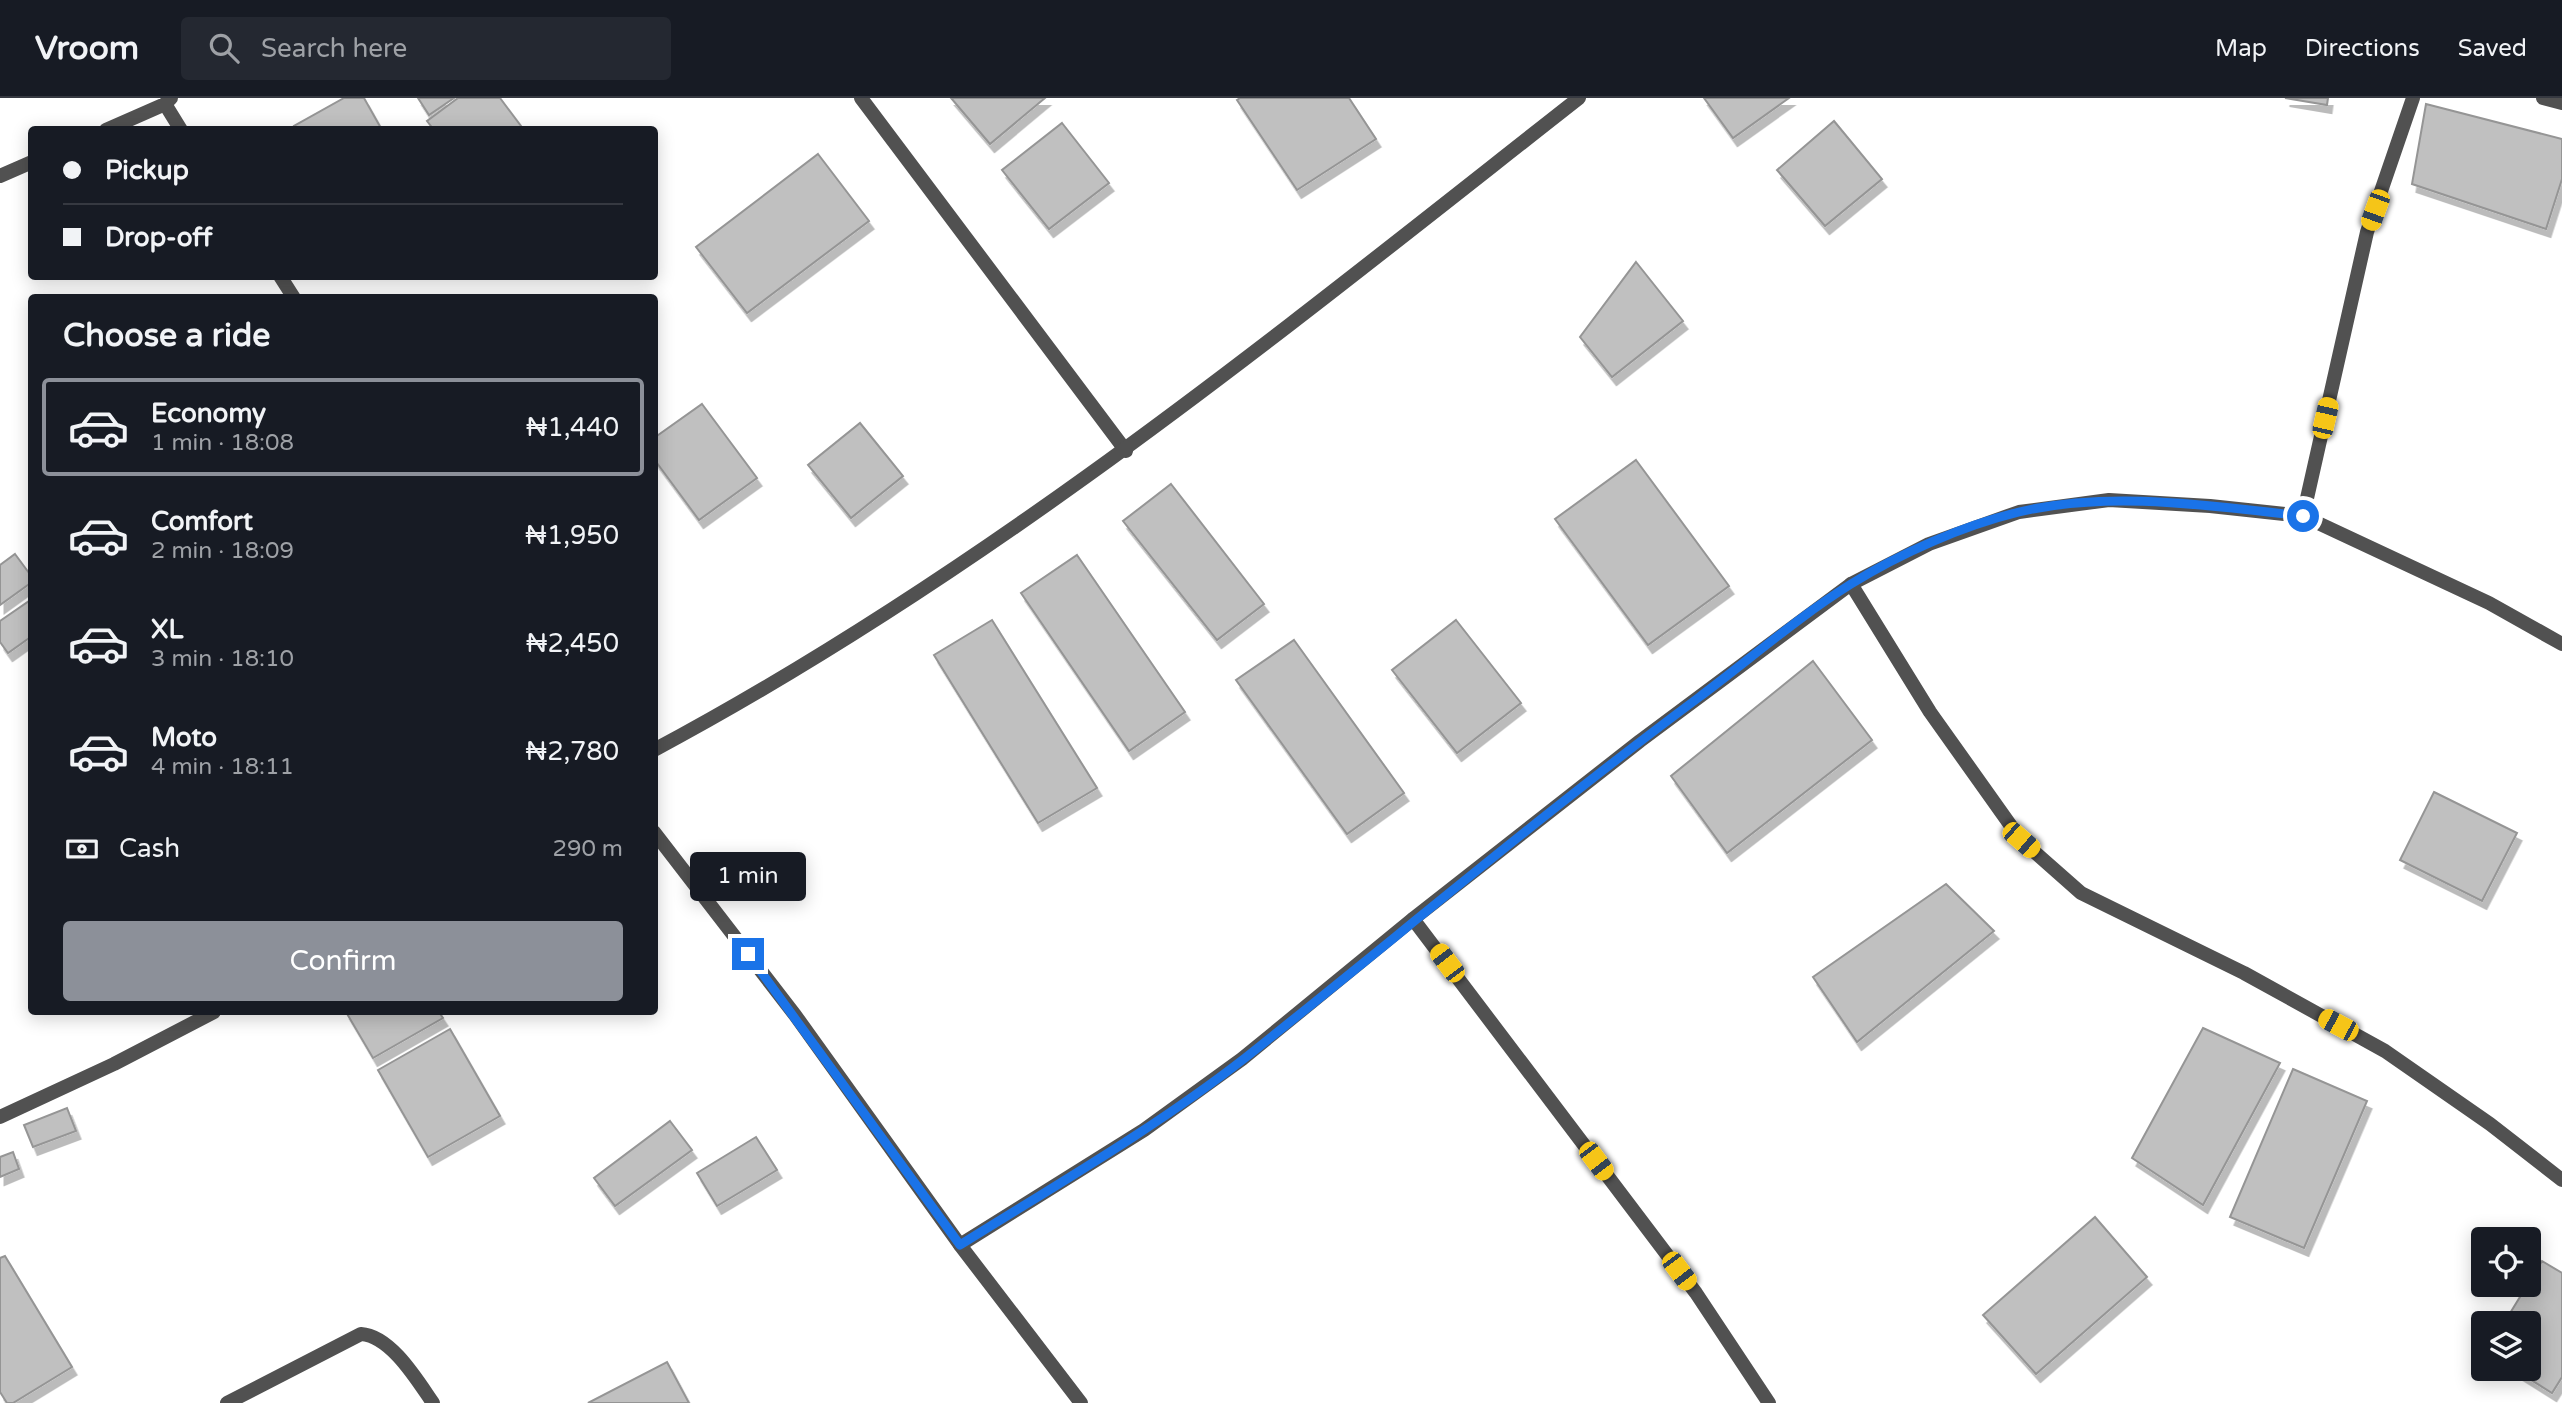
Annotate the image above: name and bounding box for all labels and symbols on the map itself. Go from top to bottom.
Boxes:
car [2358,187,2393,233]
car [2311,395,2340,441]
route start [2287,500,2319,532]
car [1999,818,2044,862]
callout: 1 min [690,852,806,902]
route end [732,938,764,970]
car [1426,940,1469,986]
car [2315,1006,2362,1044]
car [1575,1138,1618,1184]
car [1658,1248,1701,1294]

